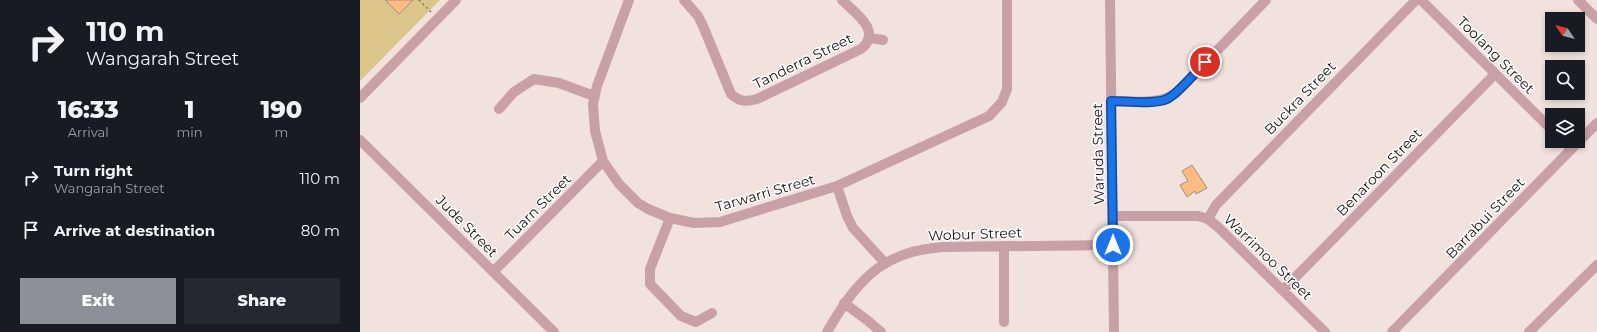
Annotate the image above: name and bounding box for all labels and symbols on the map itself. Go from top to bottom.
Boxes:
north arrow [1545,12,1585,52]
street label: Toolang Street [1454,13,1539,98]
street label: Tanderra Street [750,29,856,93]
pin [1188,45,1222,79]
street label: Buckra Street [1260,57,1340,139]
street label: Waruda Street [1088,103,1108,205]
street label: Benaroon Street [1333,124,1426,220]
street label: Tuarn Street [501,170,575,244]
street label: Tarwarri Street [713,170,817,216]
street label: Barrabui Street [1442,173,1529,262]
street label: Jude Street [432,191,502,261]
street label: Warrimoo Street [1220,210,1316,304]
street label: Wobur Street [928,223,1023,245]
position arrow [1092,224,1134,266]

